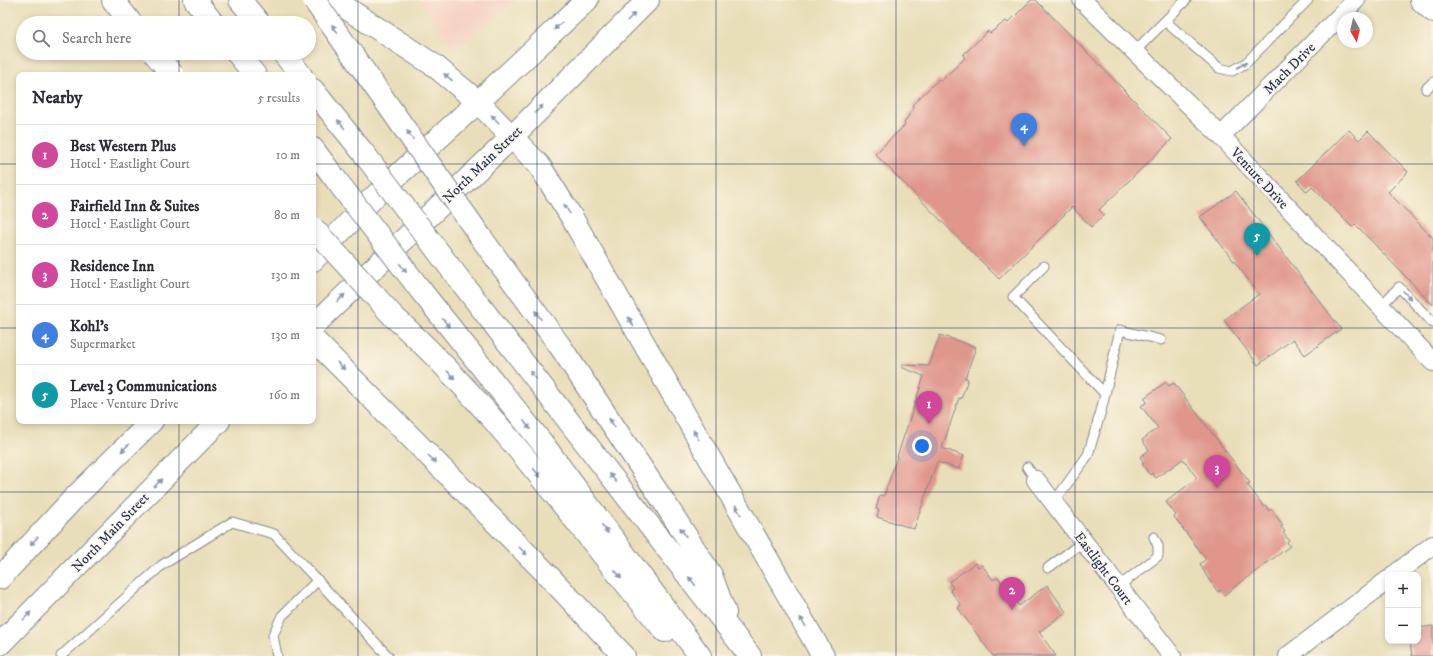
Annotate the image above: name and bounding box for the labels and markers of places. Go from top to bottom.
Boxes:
pin: 4 [1011,113,1037,146]
pin: 5 [1244,223,1270,256]
pin: 1 [916,391,942,424]
pin: 3 [1204,455,1230,488]
pin: 2 [999,577,1025,610]

